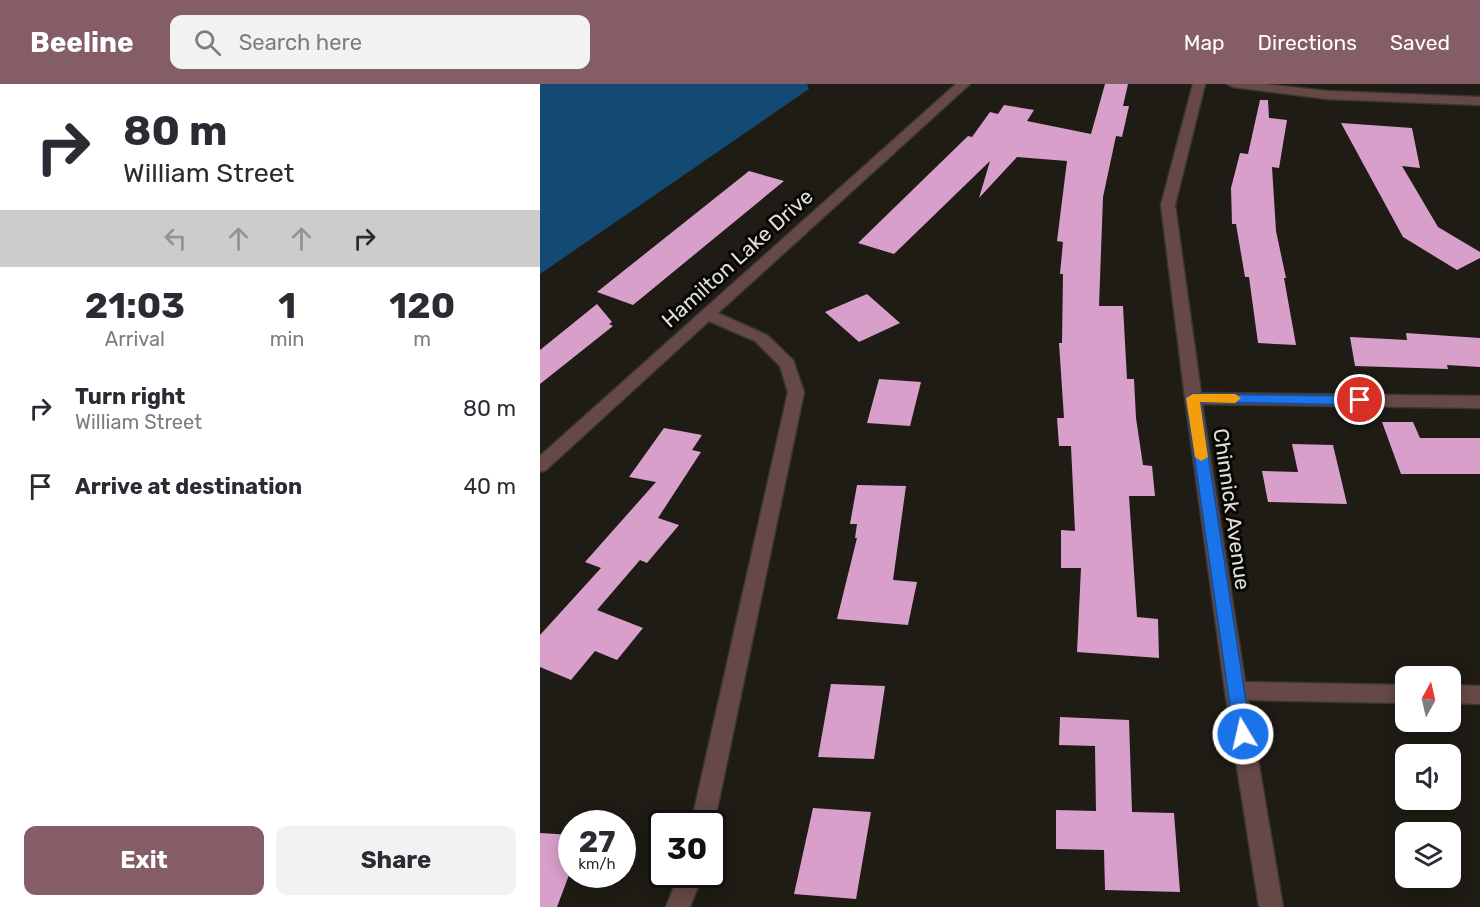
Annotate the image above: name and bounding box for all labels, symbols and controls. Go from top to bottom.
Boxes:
search box [170,15,590,69]
text: Beeline [30,26,134,59]
icon: search [191,26,224,59]
text: Search here [239,29,362,56]
text: Map [1184,30,1225,55]
text: Directions [1258,30,1357,55]
text: Saved [1390,30,1450,55]
text: 80 m [123,106,227,156]
icon: right [24,108,102,186]
text: William Street [123,157,294,189]
street label: Hamilton Lake Drive [656,184,818,332]
icon: left [159,222,192,255]
icon: ahead [222,222,255,255]
icon: ahead [285,222,318,255]
icon: right [348,222,381,255]
text: 21:03 [85,284,185,327]
text: 1 [278,284,296,327]
text: 120 [389,284,455,327]
text: Arrival [105,327,165,351]
text: min [270,327,304,351]
text: m [413,327,431,351]
pin [1334,374,1385,425]
text: Turn right [75,383,185,410]
icon: arrive [1343,383,1376,416]
icon: right [24,392,57,425]
text: 80 m [463,395,516,422]
text: William Street [75,410,202,434]
street label: Chinnick Avenue [1208,427,1256,591]
icon: arrive [24,470,57,503]
text: Arrive at destination [75,473,302,500]
text: 40 m [463,473,516,500]
north arrow [1395,666,1461,732]
map controls [1395,666,1461,888]
position arrow [1211,702,1275,766]
button: sound [1395,744,1461,810]
speed limit sign: 30 [648,810,726,888]
button: layers [1395,822,1461,888]
text: 27 [579,824,615,860]
button: Exit [24,826,264,895]
button: Share [276,826,516,895]
text: km/h [578,855,616,873]

